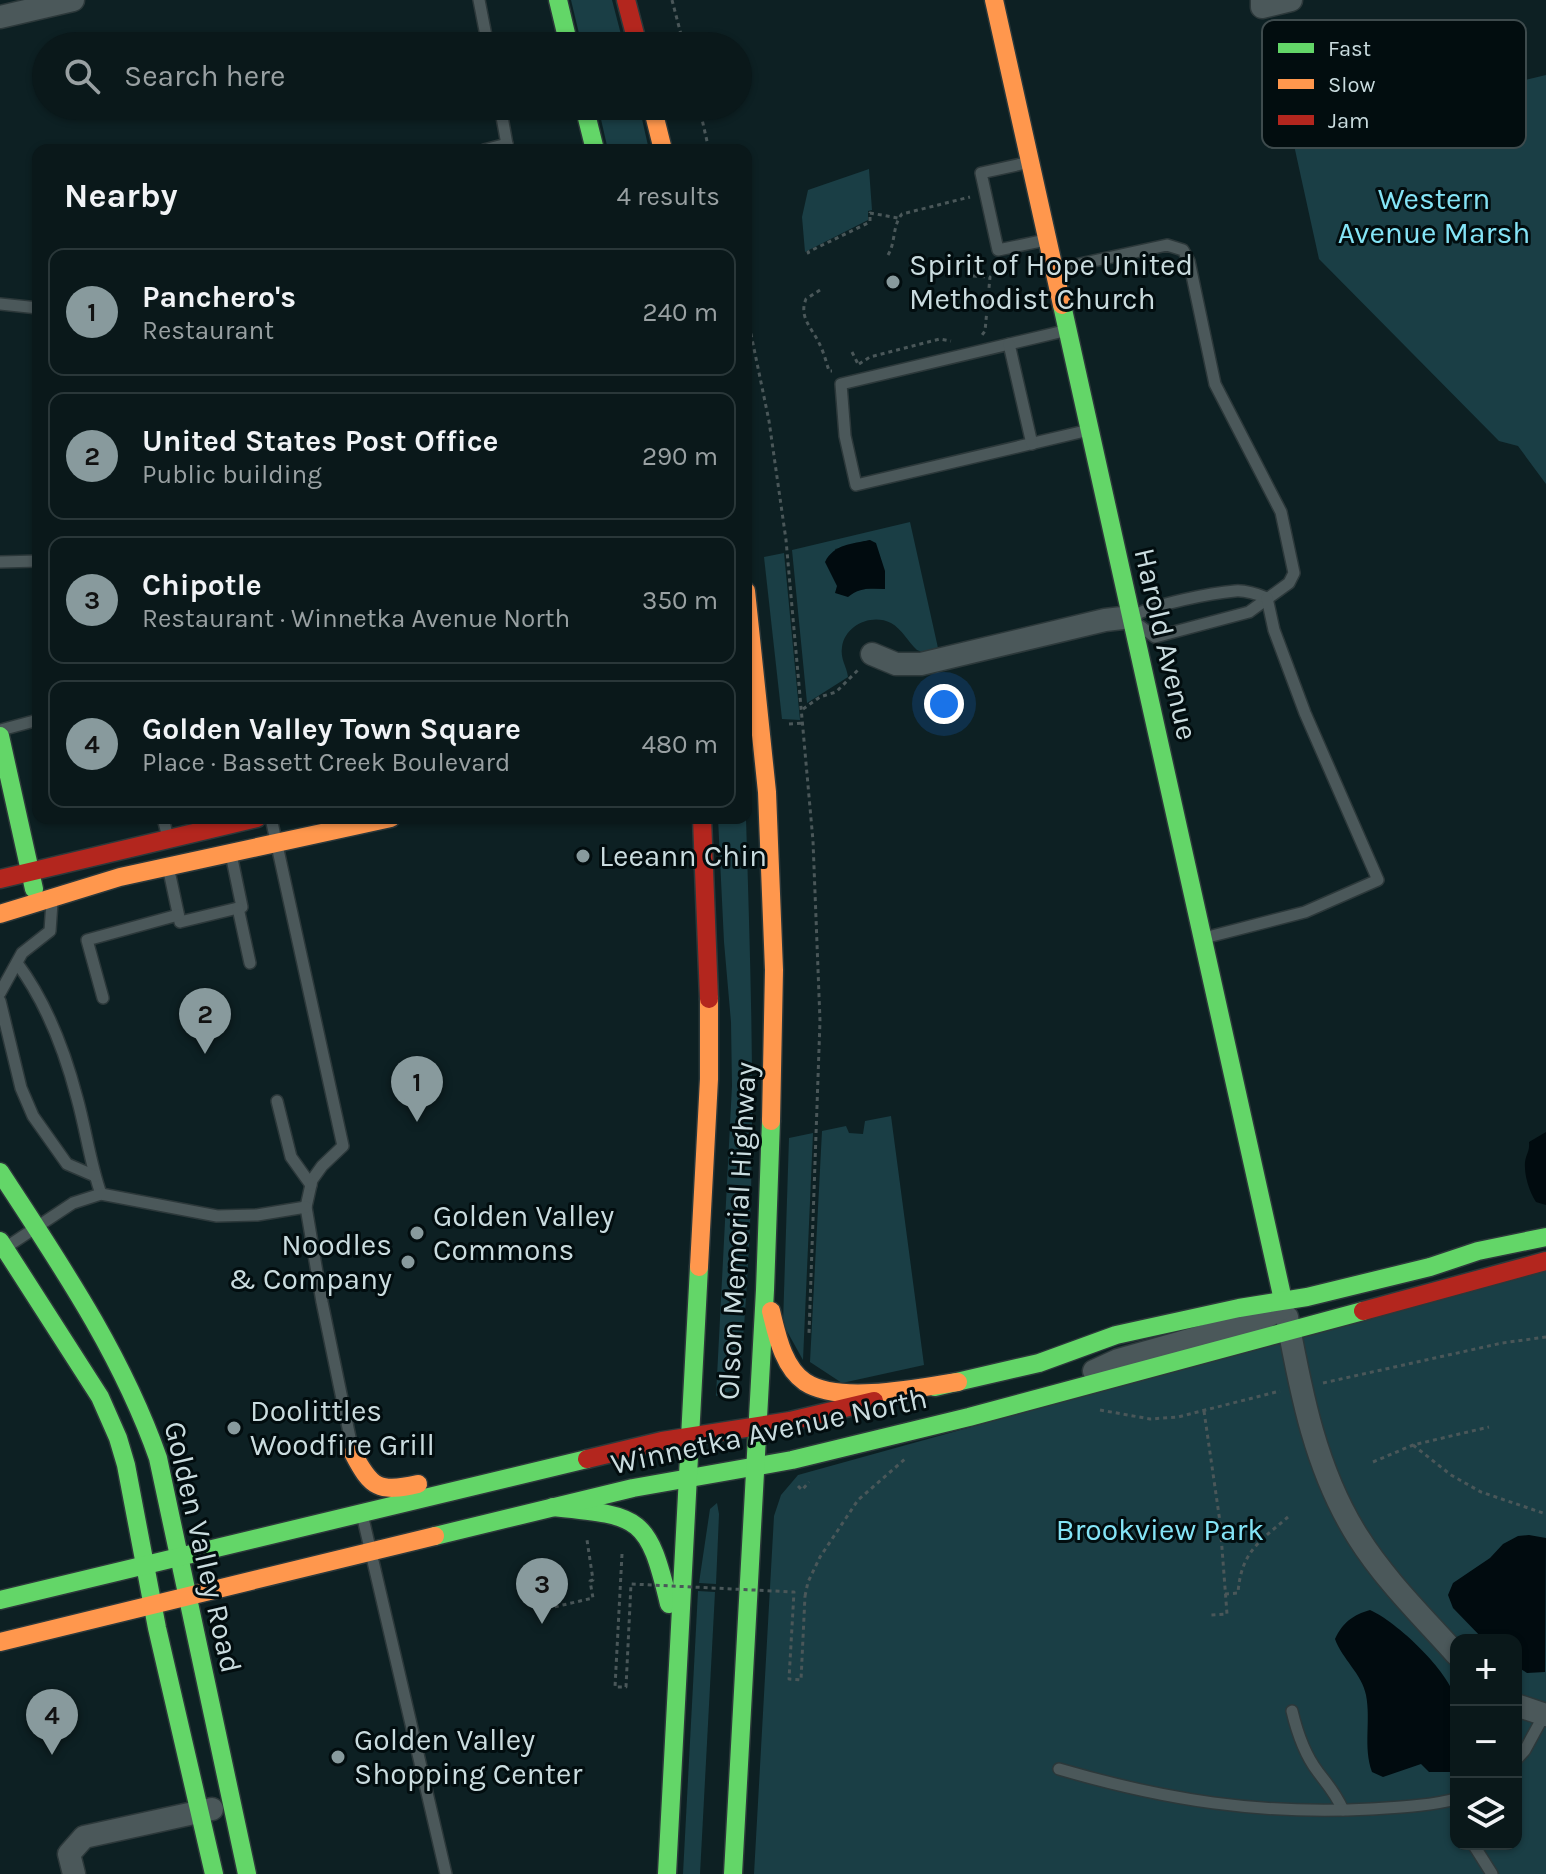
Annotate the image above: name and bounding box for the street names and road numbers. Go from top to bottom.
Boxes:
street label: Harold Avenue [1126,545,1206,743]
street label: Olson Memorial Highway [710,1061,764,1401]
street label: Winnetka Avenue North [608,1380,930,1482]
street label: Golden Valley Road [157,1418,249,1676]

